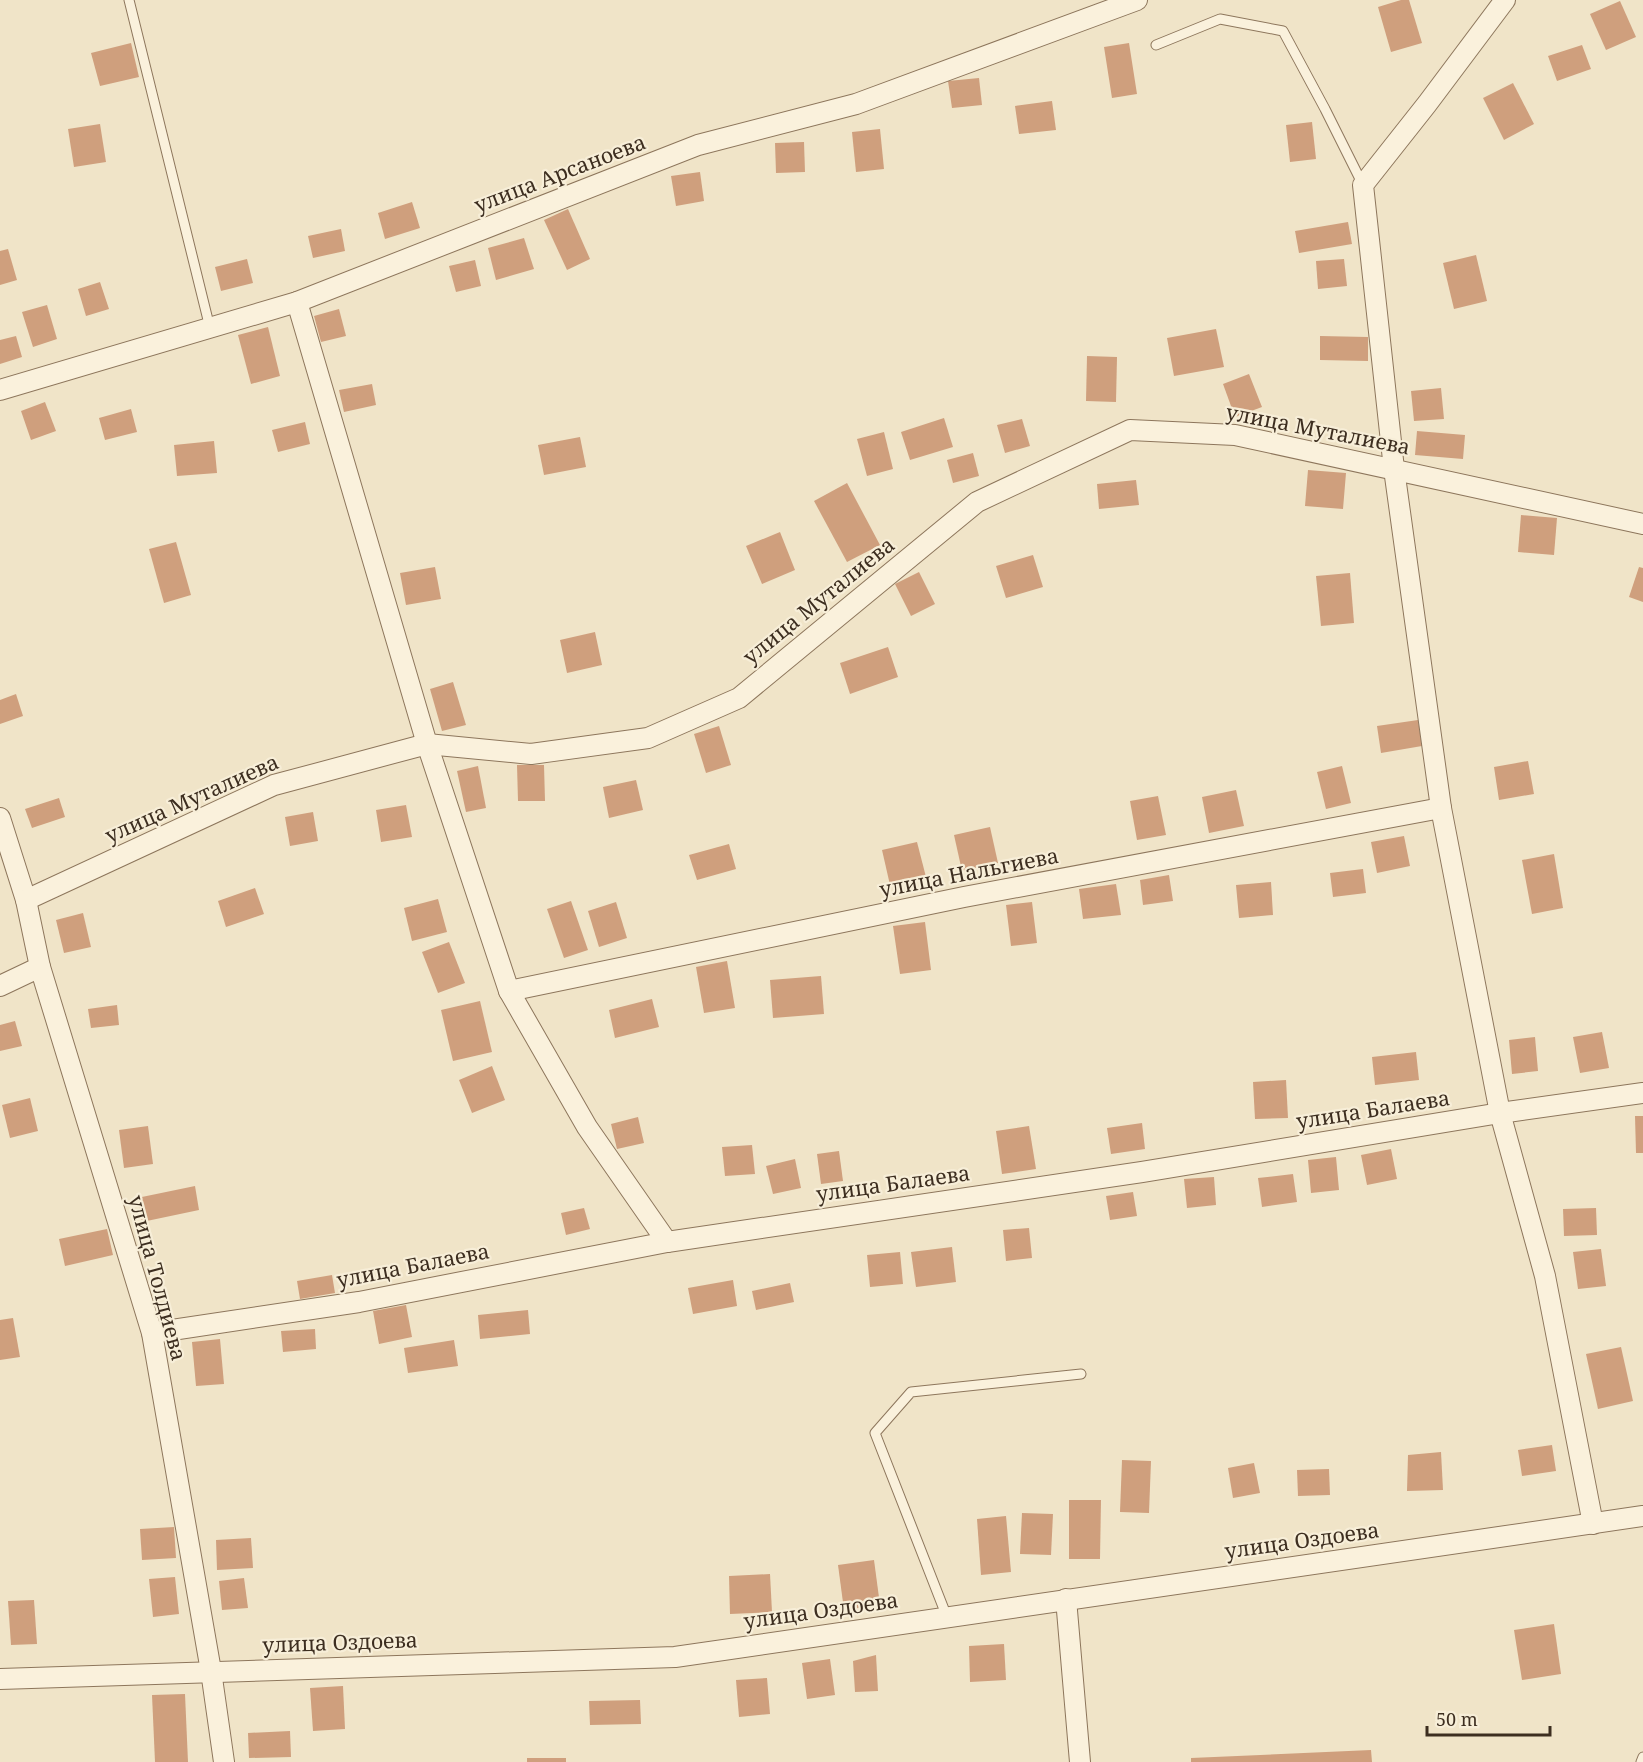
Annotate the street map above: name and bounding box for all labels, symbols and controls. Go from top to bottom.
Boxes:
street label: улица Арсаноева [470,127,650,219]
street label: улица Муталиева [1224,397,1413,461]
street label: улица Муталиева [737,530,900,670]
street label: улица Муталиева [100,747,283,849]
street label: улица Нальгиева [877,841,1061,903]
street label: улица Балаева [1294,1083,1452,1135]
street label: улица Балаева [814,1158,972,1208]
street label: улица Толдиева [122,1192,194,1364]
street label: улица Балаева [334,1236,492,1294]
street label: улица Оздоева [1223,1515,1381,1565]
street label: улица Оздоева [742,1585,900,1635]
street label: улица Оздоева [262,1625,418,1659]
scale bar [1427,1699,1550,1737]
text: 50 m [1436,1707,1478,1731]

